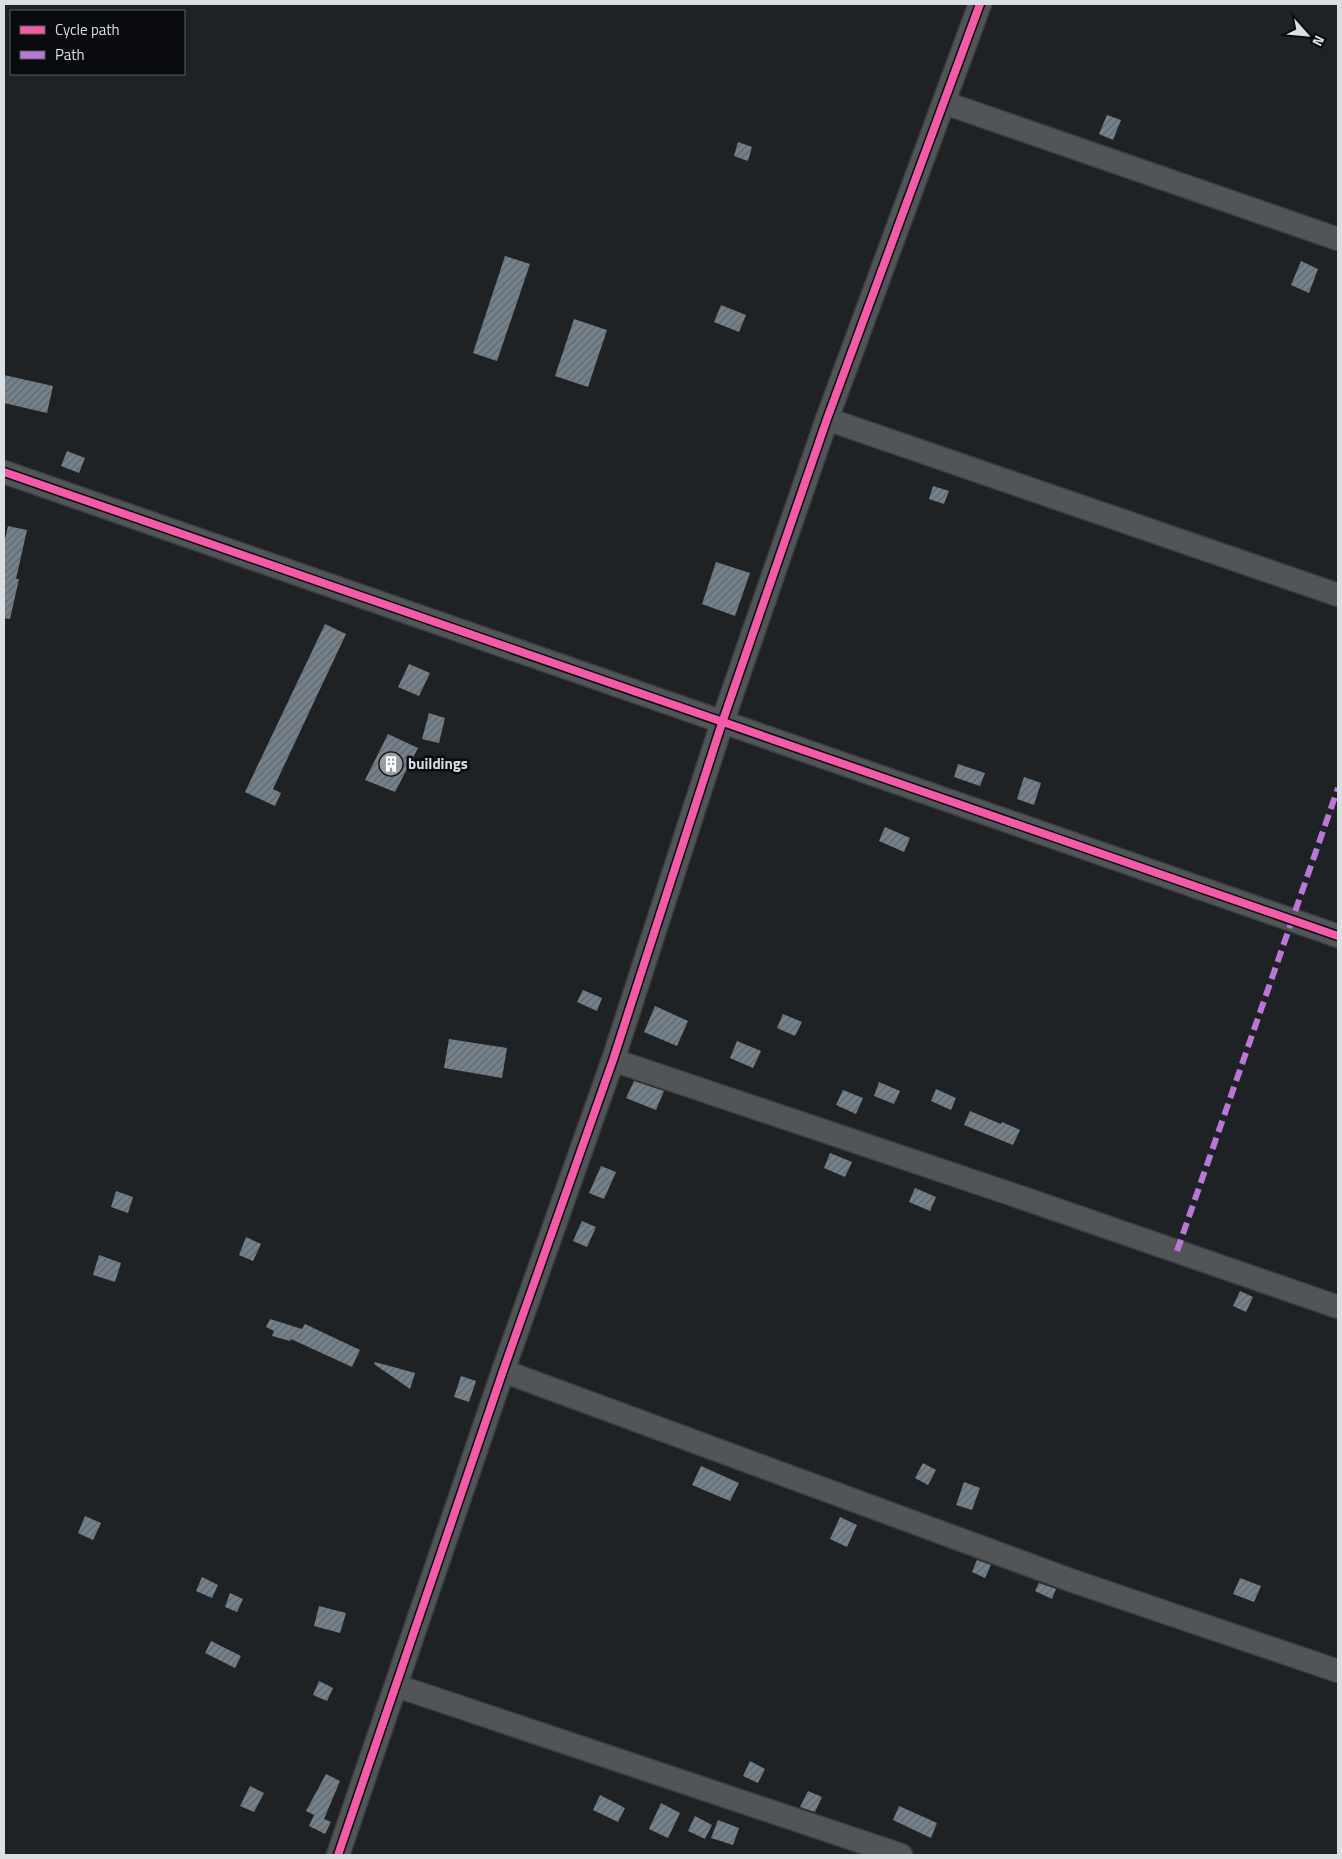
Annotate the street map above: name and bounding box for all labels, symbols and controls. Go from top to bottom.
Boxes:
legend [10,10,185,75]
north arrow [1282,10,1332,60]
text: Cycle path [55,18,120,41]
text: N [1307,32,1331,50]
text: Path [55,43,85,66]
building icon: buildings [378,751,404,777]
place label: buildings [408,752,468,775]

